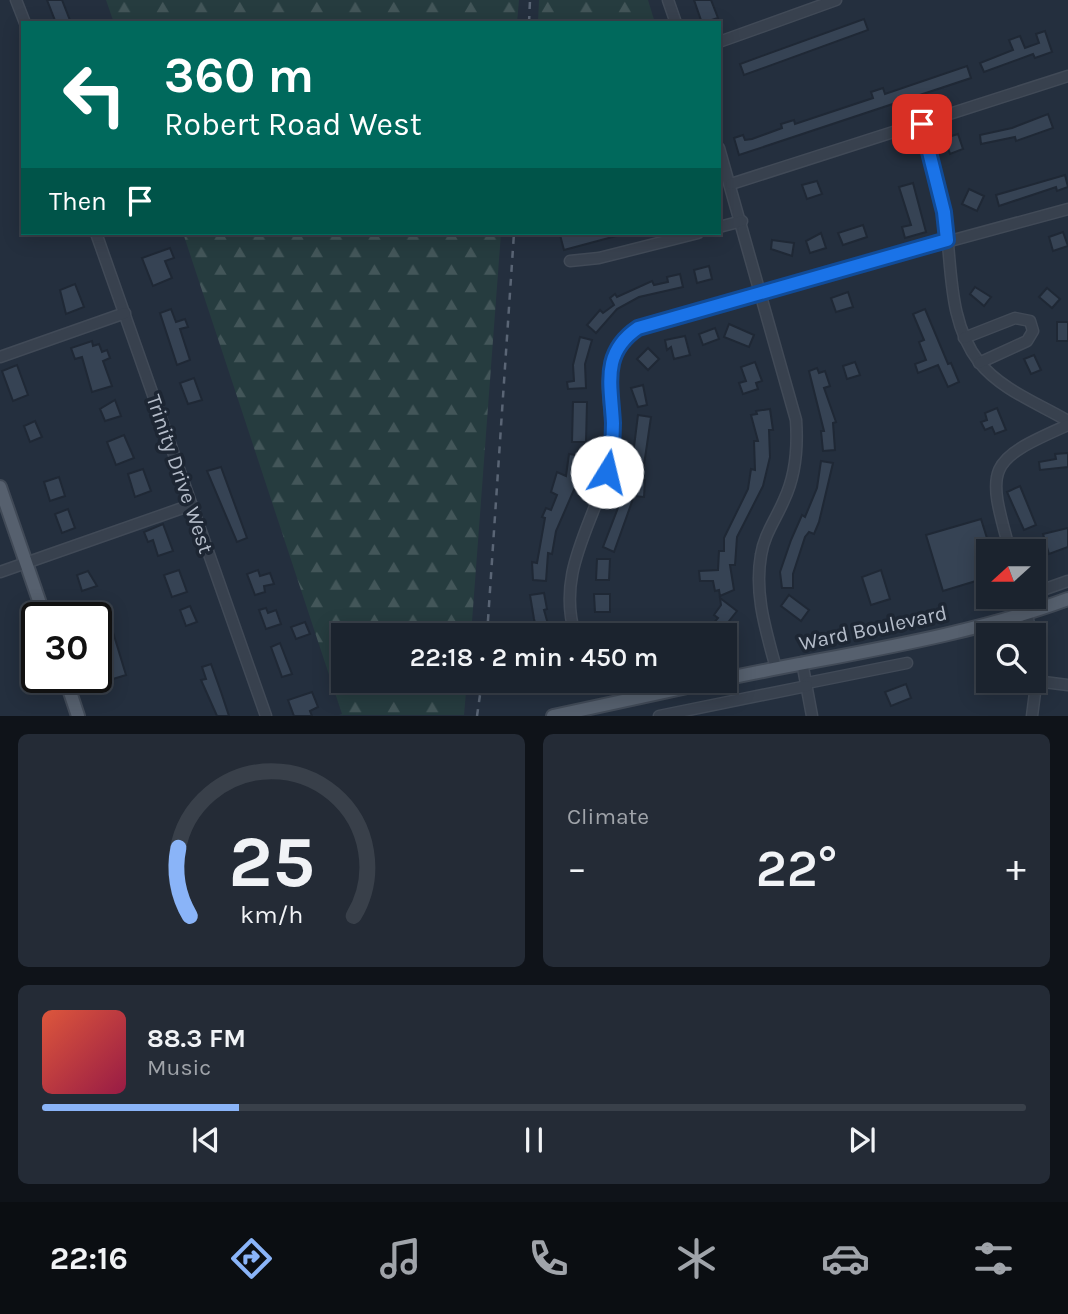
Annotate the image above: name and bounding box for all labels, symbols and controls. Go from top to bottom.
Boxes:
text: 360 m [164,47,314,104]
icon: left [49,49,140,140]
pin [892,94,952,154]
icon: arrive [903,105,941,143]
text: Robert Road West [164,106,422,143]
icon: arrive [121,182,159,220]
text: Then [49,186,107,217]
street label: Trinity Drive West [142,391,218,557]
position arrow [570,435,644,509]
north arrow [976,539,1046,609]
map controls [976,539,1046,693]
street label: Ward Boulevard [797,601,949,655]
speed limit sign: 30 [21,602,112,693]
button: search [976,623,1046,693]
text: 22:18 · 2 min · 450 m [410,642,658,673]
text: Climate [567,803,649,830]
text: 25 [228,820,315,905]
text: 22° [756,838,837,899]
text: − [567,846,587,891]
text: + [1006,846,1026,891]
text: km/h [240,900,303,929]
text: 88.3 FM [147,1023,246,1054]
text: Music [147,1054,211,1081]
icon: previous [187,1121,225,1159]
icon: pause [515,1121,553,1159]
icon: next [843,1121,881,1159]
icon: directions [227,1234,276,1283]
icon: music [376,1234,425,1283]
icon: phone [524,1234,573,1283]
icon: climate [672,1234,721,1283]
icon: car [821,1234,870,1283]
icon: filters [969,1234,1018,1283]
text: 22:16 [50,1240,128,1277]

